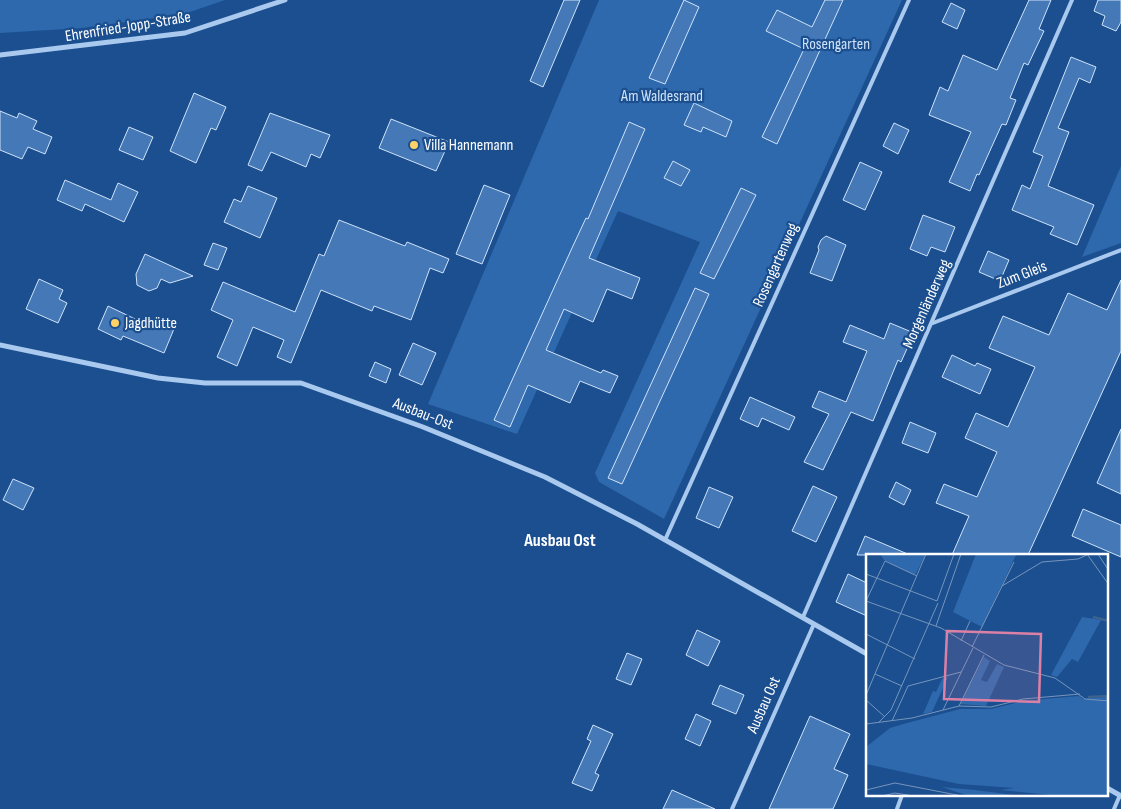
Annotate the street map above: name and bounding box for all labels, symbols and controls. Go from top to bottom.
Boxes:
street label: Ehrenfried-Jopp-Straße [64,8,192,46]
park label: Rosengarten [802,35,870,54]
park label: Am Waldesrand [620,87,703,106]
place label: Villa Hannemann [424,136,513,155]
marker: Villa Hannemann [408,139,420,151]
street label: Rosengartenweg [749,220,803,310]
street label: Morgenländerweg [899,256,955,352]
street label: Zum Gleis [994,257,1050,293]
place label: Jagdhütte [124,314,177,333]
marker: Jagdhütte [109,317,121,329]
street label: Ausbau-Ost [389,393,456,434]
district label: Ausbau Ost [523,530,596,551]
inset map [866,554,1108,796]
street label: Ausbau Ost [743,674,785,737]

